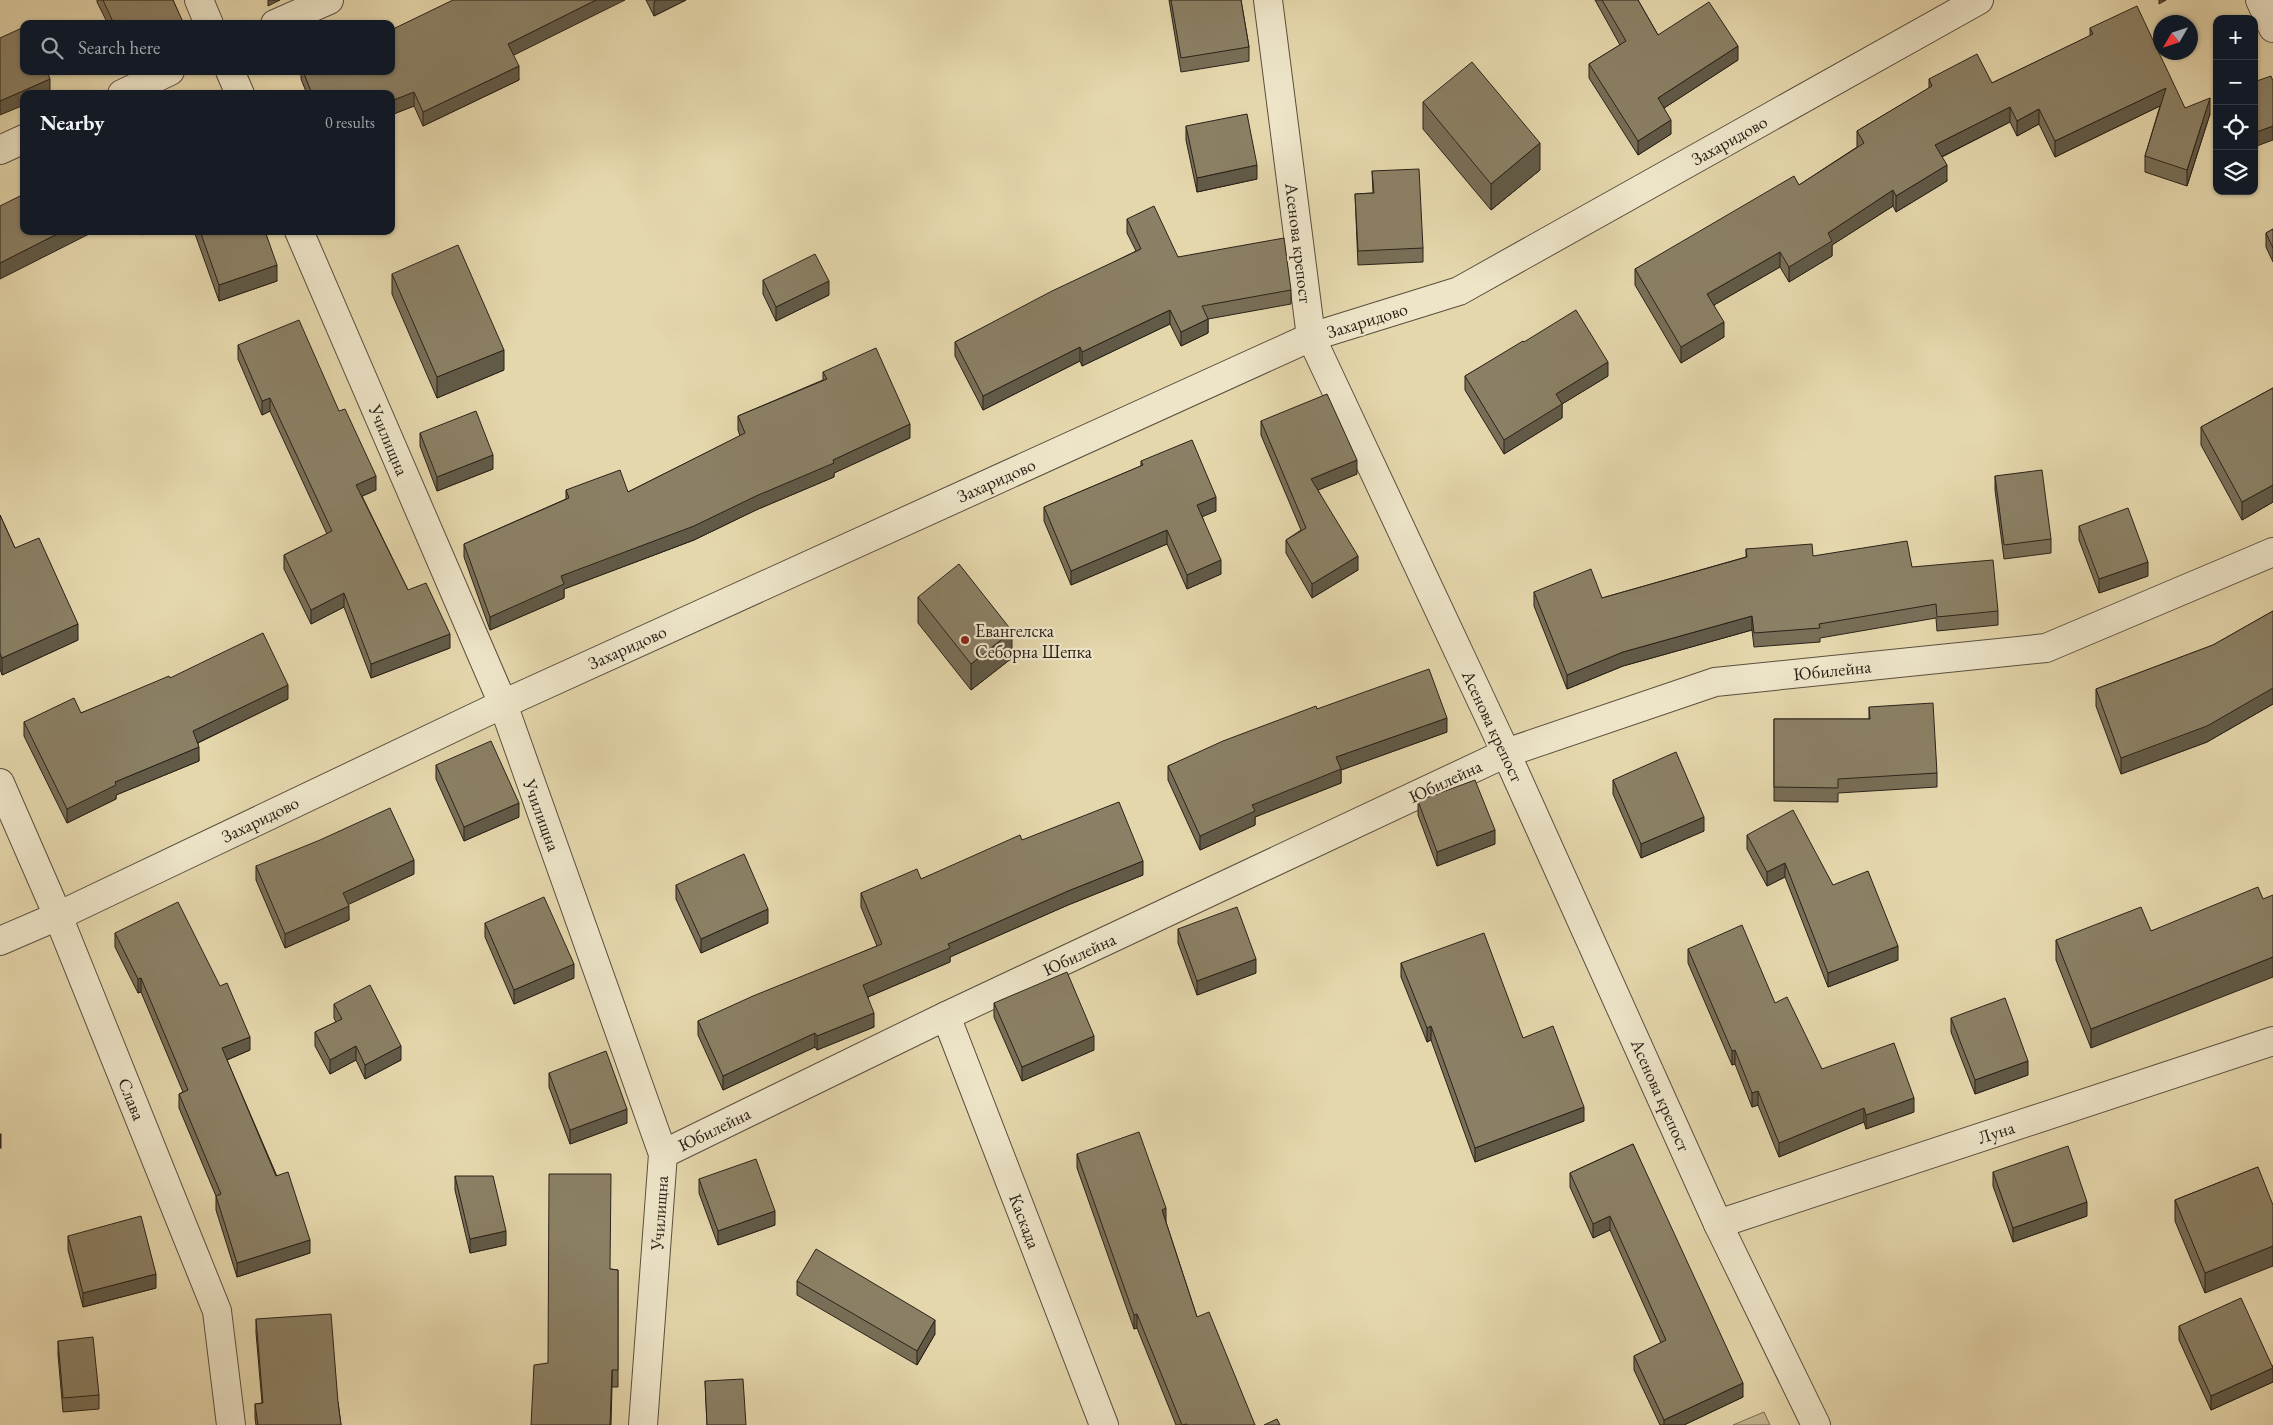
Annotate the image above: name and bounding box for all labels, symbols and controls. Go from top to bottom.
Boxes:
north arrow [2153,15,2198,60]
map controls [2213,15,2258,195]
button: + [2213,15,2258,60]
search box [20,20,395,75]
icon: search [38,34,66,62]
text: Search here [78,35,160,60]
button: − [2213,60,2258,105]
button: locate [2213,105,2258,150]
text: Nearby [40,109,104,136]
street label: Захаридово [1687,110,1771,170]
text: 0 results [325,112,375,133]
button: layers [2213,150,2258,195]
street label: Асенова крепост [1280,181,1318,305]
street label: Захаридово [1324,297,1410,343]
street label: Училищна [363,400,415,480]
street label: Захаридово [953,452,1039,507]
street label: Захаридово [584,619,670,674]
place label: Евангелска Себорна Шепка [975,619,1093,663]
marker: Евангелска Себорна Шепка [959,634,971,646]
street label: Юбилейна [1792,654,1873,686]
street label: Асенова крепост [1457,666,1529,786]
street label: Юбилейна [1405,754,1486,808]
street label: Училищна [518,775,566,855]
street label: Захаридово [217,790,303,848]
street label: Юбилейна [1039,927,1120,981]
street label: Асенова крепост [1626,1034,1696,1155]
street label: Слава [113,1075,151,1124]
street label: Юбилейна [674,1101,755,1156]
street label: Луна [1975,1115,2018,1149]
street label: Училищна [645,1174,673,1252]
street label: Каскада [1004,1190,1046,1252]

